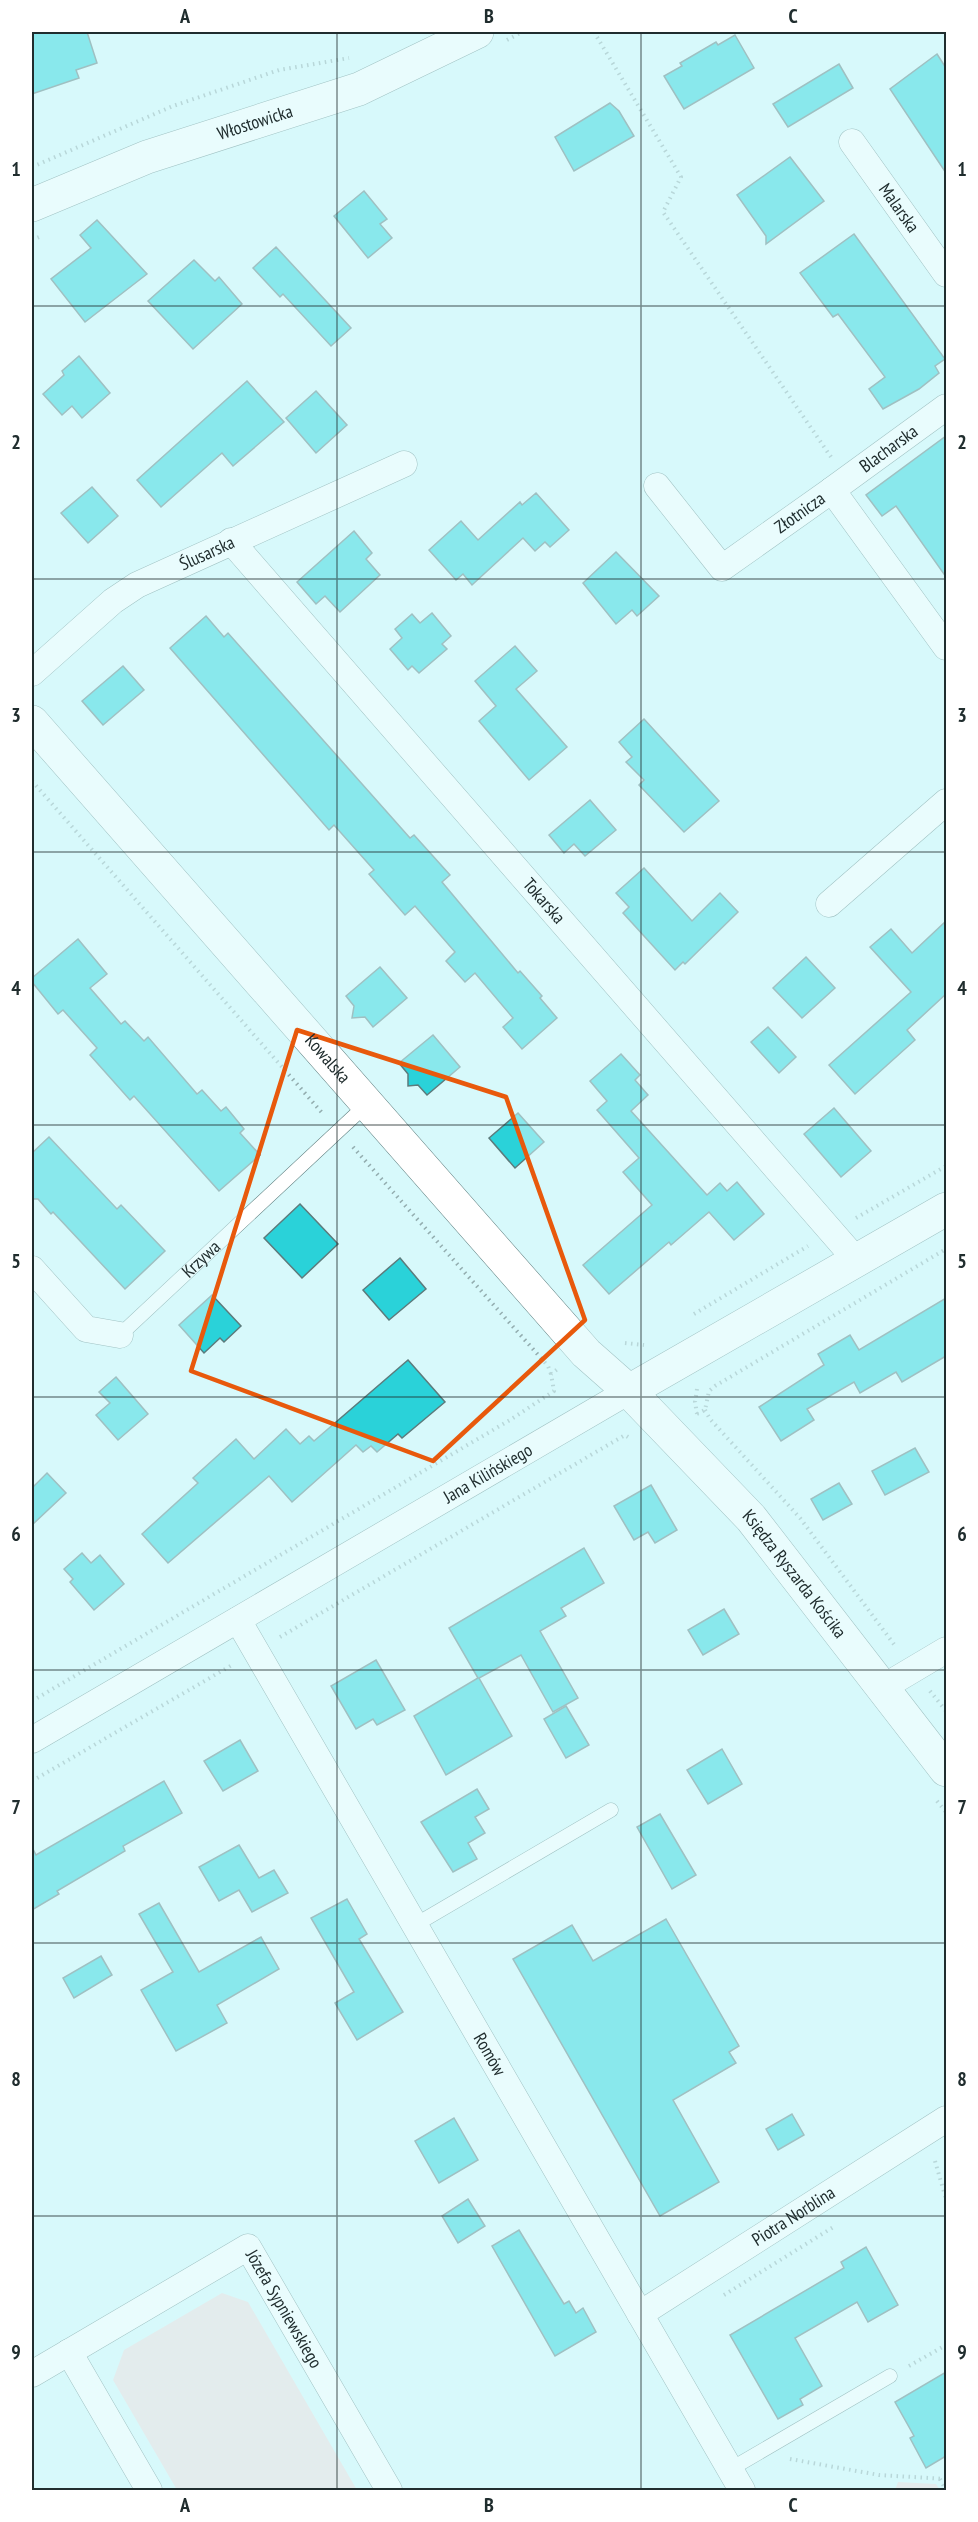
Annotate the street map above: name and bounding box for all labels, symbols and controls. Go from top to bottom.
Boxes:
text: A [179,3,191,29]
text: B [484,3,494,29]
text: C [788,3,798,29]
street label: Włostowicka [214,99,295,145]
text: 1 [11,156,21,182]
text: 1 [957,156,967,182]
street label: Malarska [874,178,925,237]
street label: Blacharska [855,419,922,477]
text: 2 [11,429,21,455]
text: 2 [957,429,967,455]
street label: Złotnicza [770,487,829,538]
street label: Ślusarska [175,530,238,575]
text: 3 [11,702,21,728]
text: 3 [957,702,967,728]
street label: Tokarska [518,873,571,928]
text: 4 [11,975,21,1001]
text: 4 [957,975,967,1001]
street label: Kowalska [300,1029,356,1088]
street label: Krzywa [177,1235,225,1282]
text: 5 [11,1248,21,1274]
text: 5 [957,1248,967,1274]
street label: Jana Kilińskiego [438,1438,536,1509]
street label: Księdza Ryszarda Kościka [738,1504,852,1643]
text: 6 [11,1521,21,1547]
text: 6 [957,1521,967,1547]
text: 7 [11,1794,21,1820]
text: 7 [957,1794,967,1820]
street label: Romów [469,2029,512,2080]
text: 8 [11,2066,21,2092]
text: 8 [957,2066,967,2092]
street label: Piotra Norblina [747,2181,839,2251]
street label: Józefa Sypniewskiego [240,2244,328,2372]
text: 9 [11,2339,21,2365]
text: 9 [957,2339,967,2365]
text: A [179,2492,191,2518]
text: B [484,2492,494,2518]
text: C [788,2492,798,2518]

